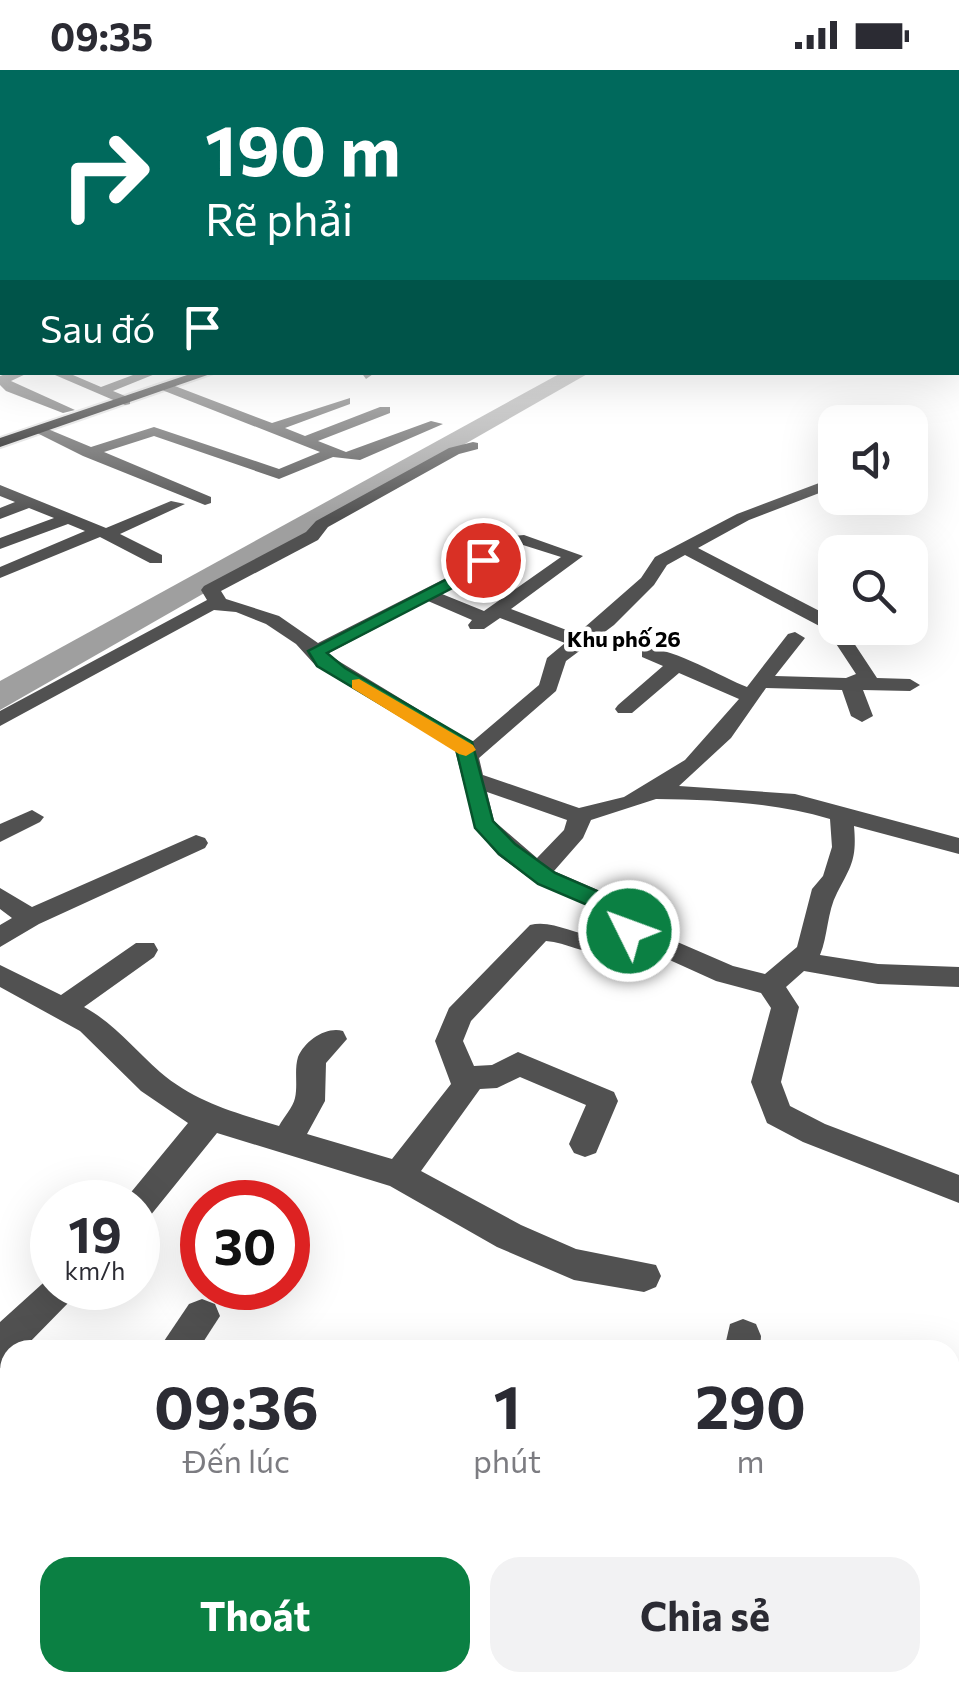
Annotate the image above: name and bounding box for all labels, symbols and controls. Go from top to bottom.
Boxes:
text: 09:35 [50,12,153,59]
text: 190 m [205,105,401,190]
icon: right [40,110,170,240]
text: Rẽ phải [205,190,353,245]
icon: arrive [175,300,230,355]
text: Sau đó [40,304,155,351]
map controls [818,405,928,645]
button: sound [818,405,928,515]
pin [441,518,526,603]
icon: arrive [456,533,511,588]
button: search [818,535,928,645]
district label: Khu phố 26 [567,625,681,652]
position arrow [577,879,681,983]
speed limit sign: 30 [180,1180,310,1310]
text: 19 [68,1202,122,1263]
text: km/h [65,1255,125,1285]
text: 09:36 [154,1368,319,1441]
text: 1 [493,1368,521,1441]
text: 290 [695,1368,806,1441]
text: Đến lúc [183,1440,290,1480]
text: phút [473,1440,541,1480]
text: m [737,1440,765,1480]
button: Thoát [40,1557,470,1672]
button: Chia sẻ [490,1557,920,1672]

